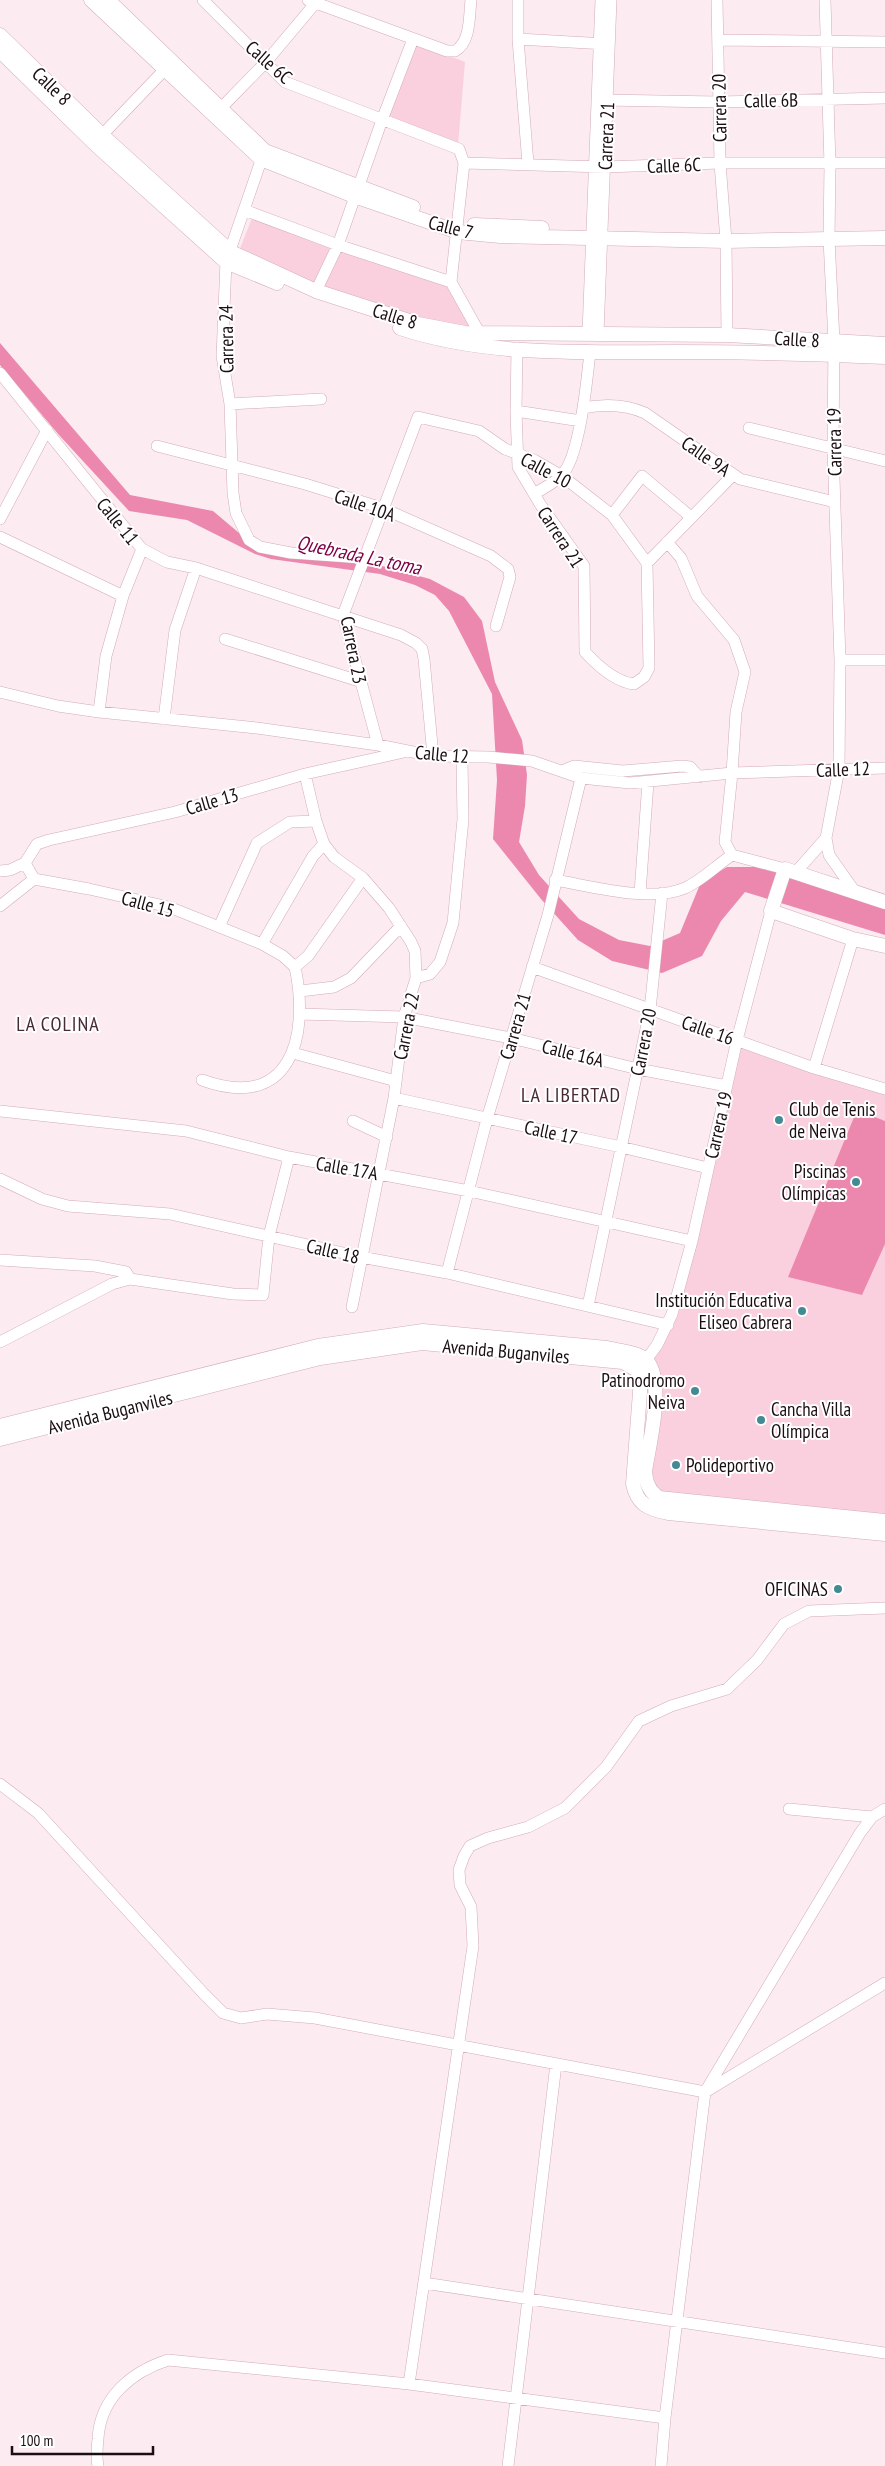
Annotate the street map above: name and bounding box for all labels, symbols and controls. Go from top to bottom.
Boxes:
street label: Calle 6C [241,35,297,89]
street label: Calle 8 [27,62,77,110]
street label: Carrera 20 [706,74,732,142]
street label: Calle 6B [744,88,798,112]
street label: Carrera 21 [593,101,619,171]
street label: Calle 6C [647,152,702,178]
street label: Calle 7 [426,210,476,244]
street label: Calle 8 [370,298,420,334]
street label: Carrera 24 [213,304,239,373]
street label: Calle 8 [774,326,820,352]
street label: Carrera 19 [821,408,847,476]
street label: Calle 9A [677,431,735,481]
street label: Calle 10 [517,447,575,493]
street label: Calle 10A [331,483,399,527]
street label: Calle 11 [92,493,144,549]
street label: Carrera 21 [532,502,590,572]
water label: Quebrada La toma [295,529,424,581]
street label: Carrera 23 [336,614,372,686]
street label: Calle 12 [414,740,470,768]
street label: Calle 12 [816,756,870,782]
street label: Calle 13 [183,782,241,820]
street label: Calle 15 [119,885,177,923]
street label: Carrera 22 [388,990,424,1062]
street label: Carrera 21 [494,990,536,1062]
street label: Carrera 20 [625,1006,661,1078]
street label: Calle 16 [679,1010,737,1050]
district label: LA COLINA [16,1011,100,1037]
street label: Calle 16A [540,1034,606,1072]
district label: LA LIBERTAD [521,1082,621,1108]
street label: Carrera 19 [699,1089,737,1161]
place label: Club de Tenis de Neiva [789,1097,876,1143]
marker: Club de Tenis de Neiva [773,1114,785,1126]
street label: Calle 17 [522,1115,580,1149]
street label: Calle 17A [314,1151,380,1185]
place label: Piscinas Olímpicas [781,1159,846,1205]
marker: Piscinas Olímpicas [850,1176,862,1188]
street label: Calle 18 [304,1233,362,1269]
place label: Institución Educativa Eliseo Cabrera [655,1288,792,1334]
marker: Institución Educativa Eliseo Cabrera [796,1305,808,1317]
street label: Avenida Buganviles [441,1333,571,1369]
place label: Patinodromo Neiva [601,1368,685,1414]
street label: Avenida Buganviles [45,1385,175,1439]
marker: Patinodromo Neiva [689,1385,701,1397]
place label: Cancha Villa Olímpica [771,1397,851,1443]
marker: Cancha Villa Olímpica [755,1414,767,1426]
place label: Polideportivo [686,1453,774,1477]
marker: Polideportivo [670,1459,682,1471]
place label: OFICINAS [765,1577,828,1601]
marker: OFICINAS [832,1583,844,1595]
scale bar [12,2424,154,2456]
text: 100 m [20,2431,53,2450]

